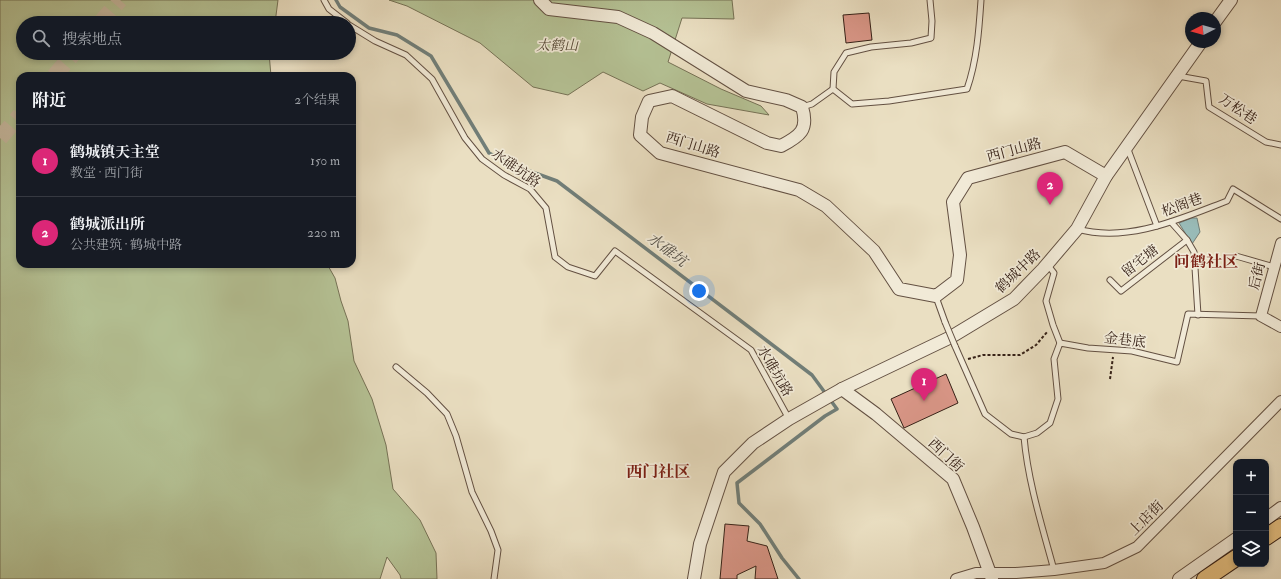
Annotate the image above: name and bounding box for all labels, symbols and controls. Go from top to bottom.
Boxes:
north arrow [1185,12,1221,48]
search box [16,16,356,60]
icon: search [30,27,52,49]
text: 搜索地点 [62,30,122,49]
park label: 太鹤山 [536,37,579,54]
text: 附近 [32,90,66,111]
street label: 万松巷 [1216,90,1260,128]
text: 2个结果 [294,92,340,108]
street label: 西门山路 [664,129,722,161]
street label: 西门山路 [985,135,1043,165]
text: 鹤城镇天主堂 [70,143,160,162]
street label: 水碓坑路 [488,145,544,191]
text: 1 [43,153,47,169]
text: 150 m [310,153,340,169]
text: 教堂 · 西门街 [70,165,143,181]
pin: 2 [1037,172,1063,205]
street label: 松阁巷 [1159,190,1205,220]
text: 鹤城派出所 [70,215,145,234]
text: 2 [42,225,48,241]
text: 220 m [307,225,340,241]
water label: 水碓坑 [643,229,692,272]
text: 公共建筑 · 鹤城中路 [70,237,182,253]
street label: 留宅塘 [1118,241,1162,281]
street label: 鹤城中路 [992,245,1044,297]
district label: 问鹤社区 [1174,252,1238,272]
street label: 后街 [1245,260,1269,292]
your location [689,281,709,301]
street label: 金巷底 [1103,329,1147,351]
street label: 水碓坑路 [754,343,796,399]
pin: 1 [911,368,937,401]
street label: 西门街 [925,434,967,476]
map controls [1233,459,1269,567]
button: + [1233,459,1269,495]
district label: 西门社区 [626,462,690,482]
button: − [1233,495,1269,531]
street label: 上店街 [1125,497,1167,539]
button: layers [1233,531,1269,567]

